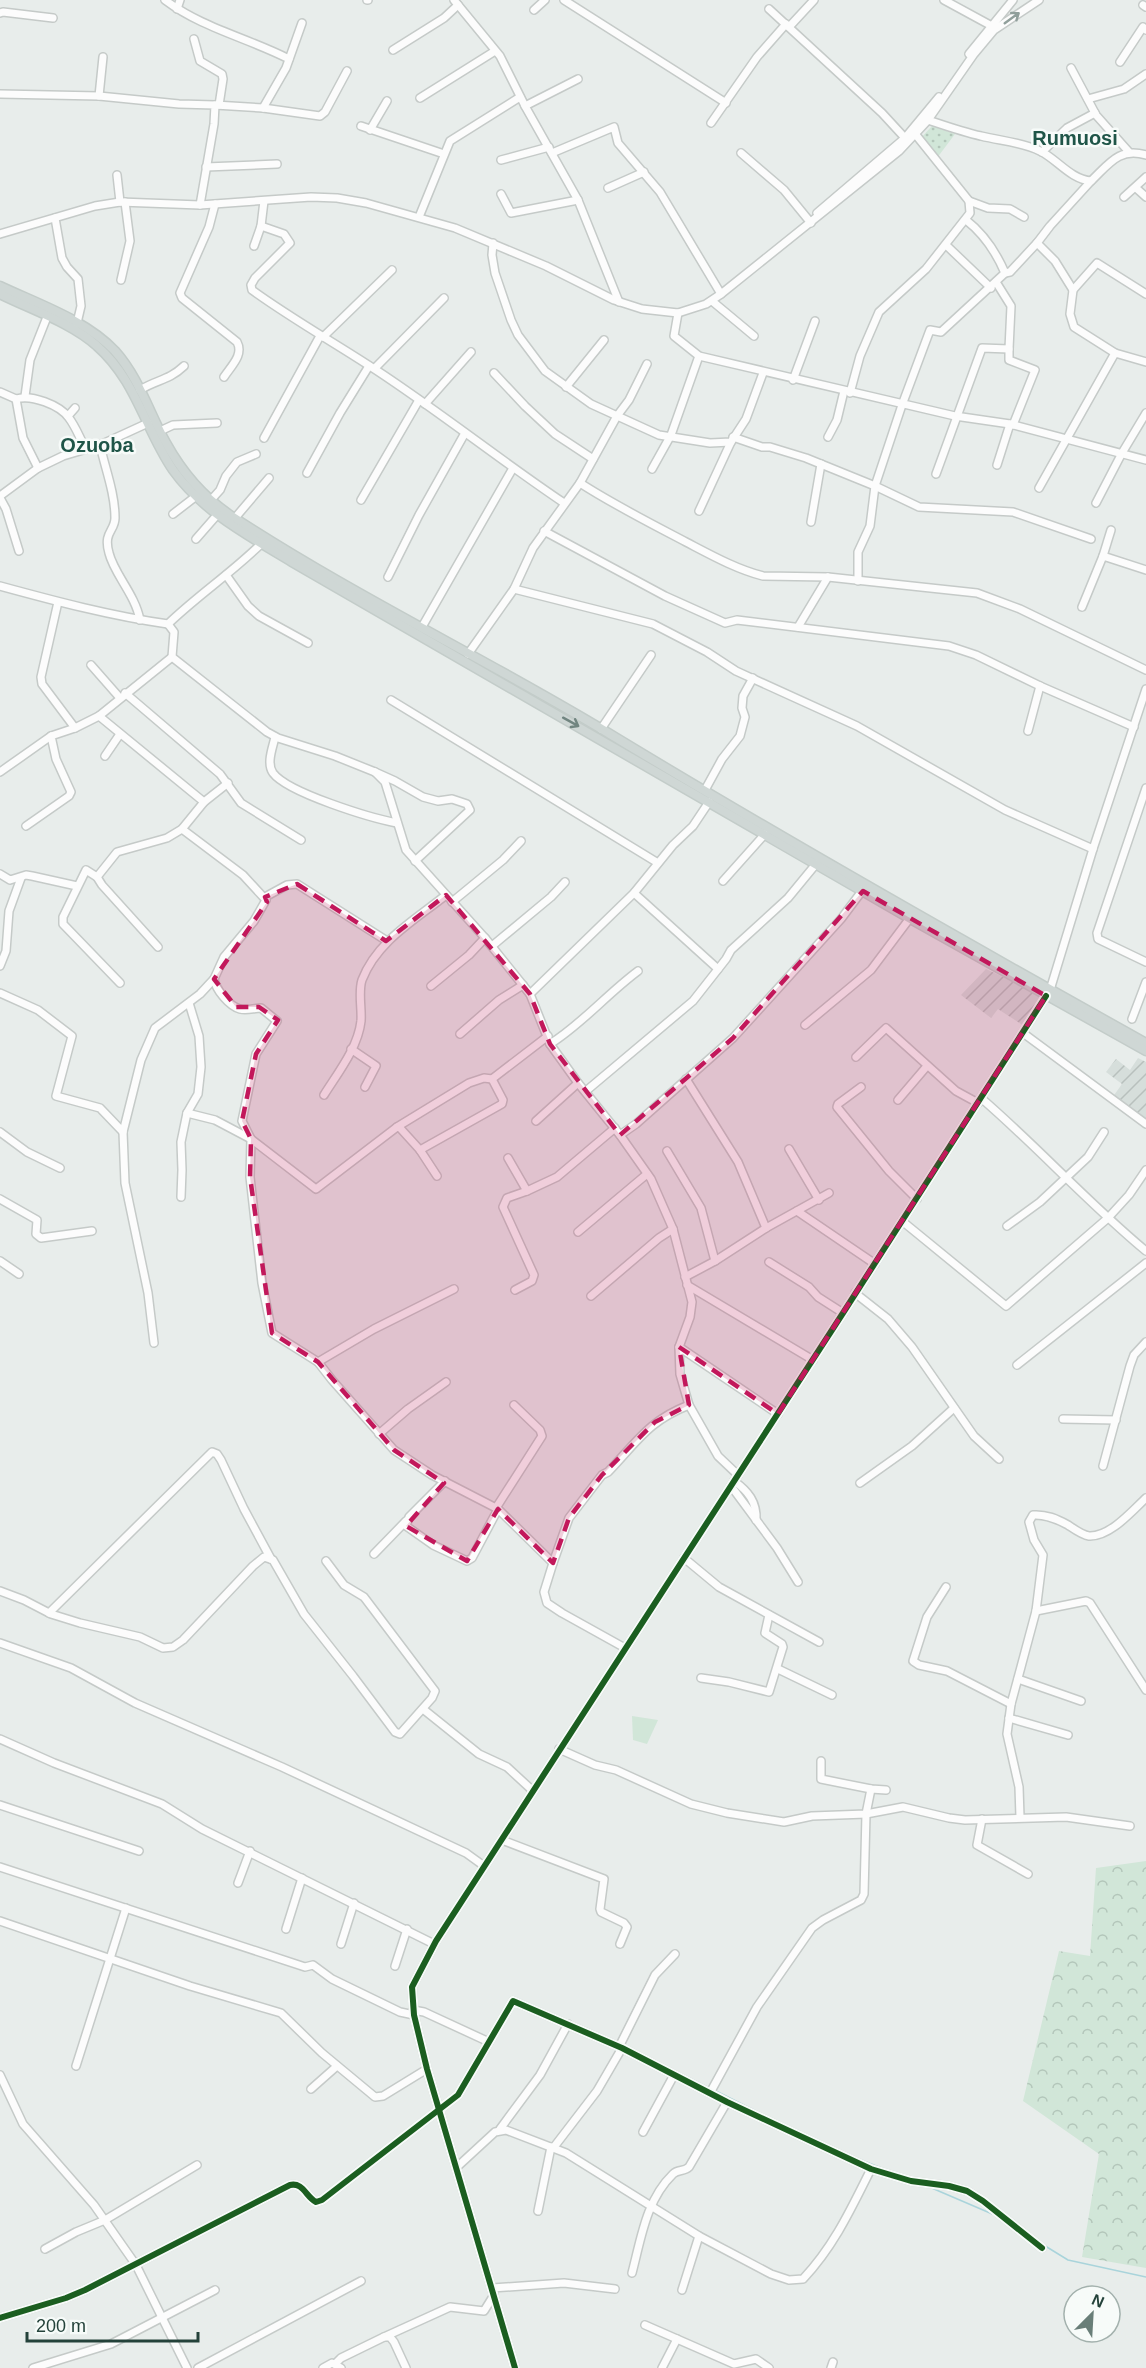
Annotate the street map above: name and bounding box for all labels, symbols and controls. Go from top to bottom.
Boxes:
one-way arrow [1003,11,1019,24]
district label: Rumuosi [1032,127,1118,149]
district label: Ozuoba [60,434,135,456]
one-way arrow [562,716,579,728]
north arrow [1062,2284,1122,2344]
text: N [1089,2291,1107,2311]
scale bar [27,2305,198,2343]
text: 200 m [36,2316,86,2336]

